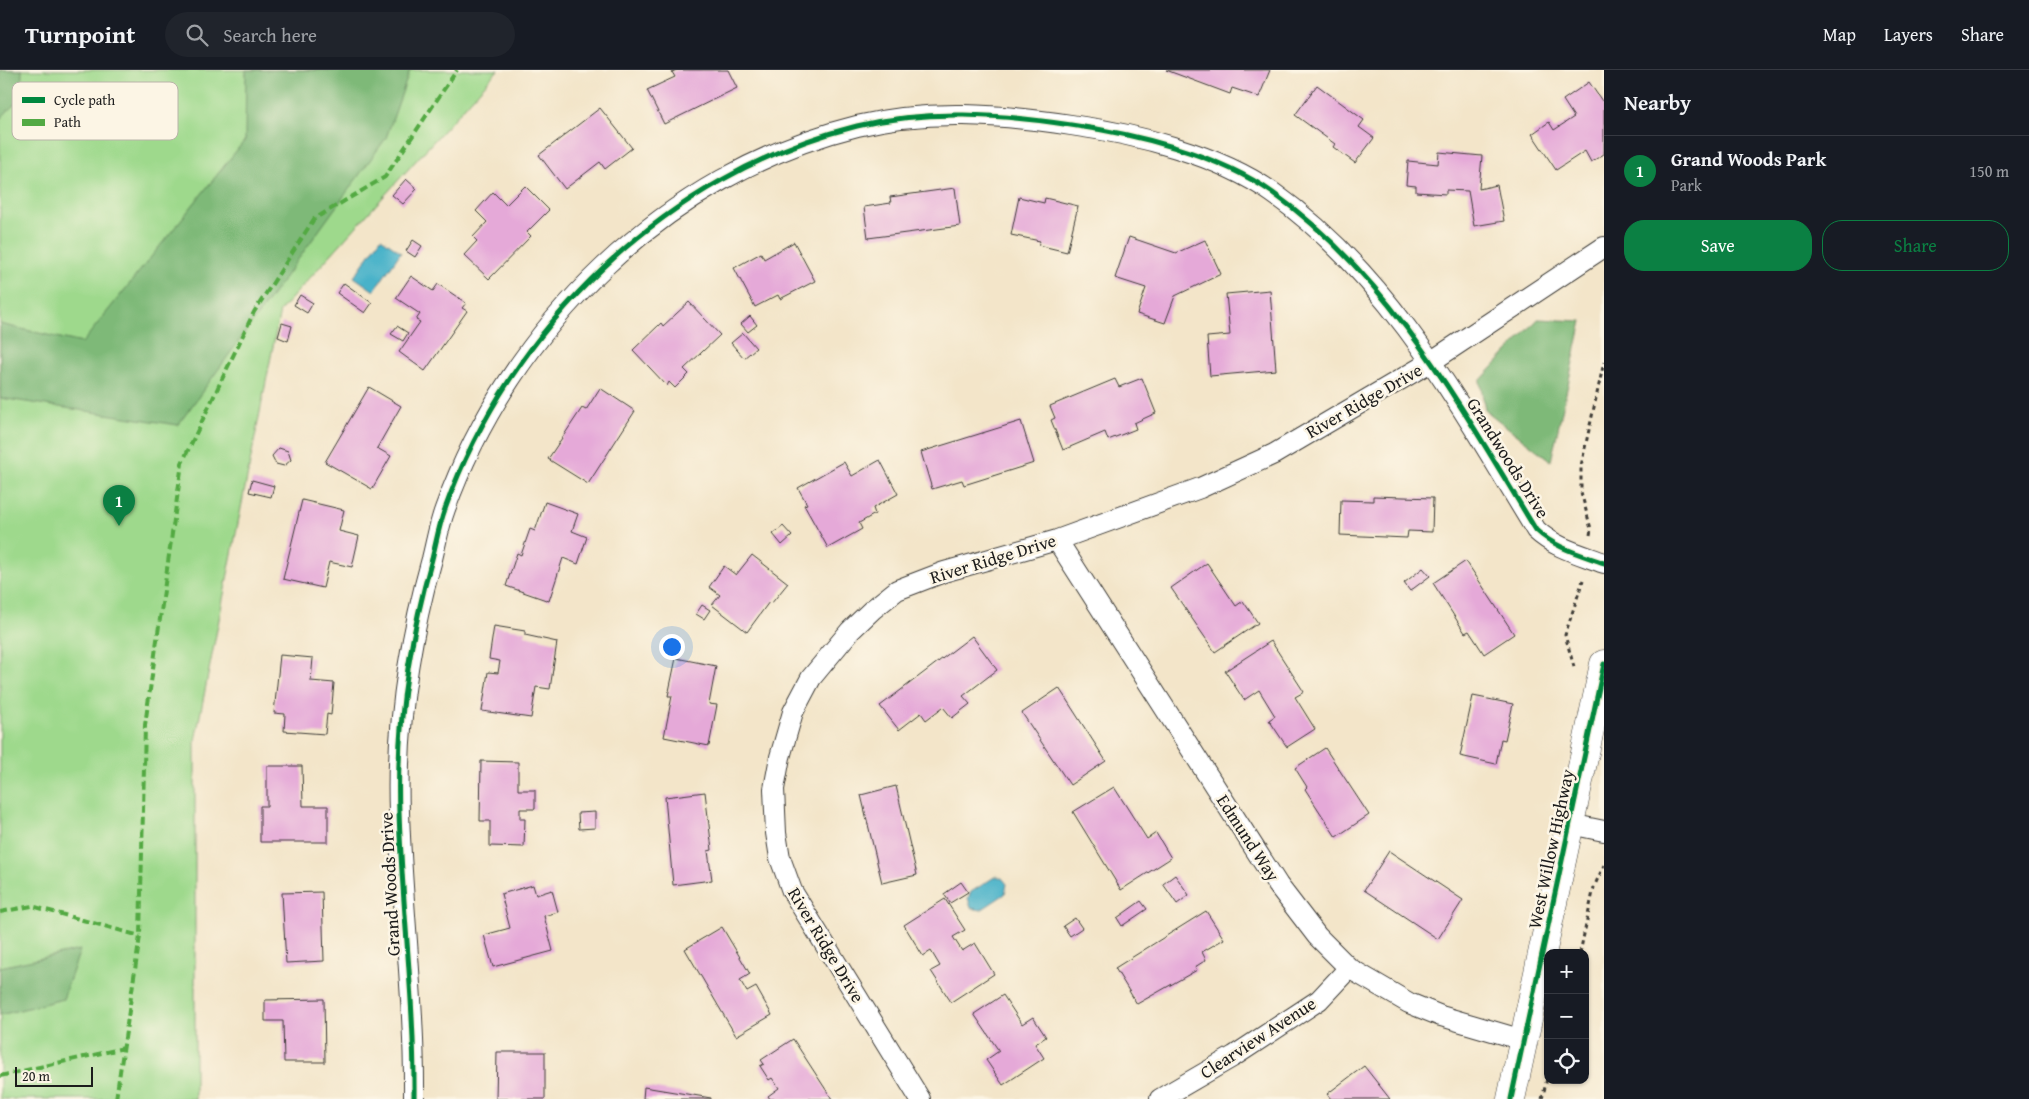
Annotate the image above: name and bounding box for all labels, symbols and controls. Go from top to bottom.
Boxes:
search box [165,12,515,57]
text: Turnpoint [25,17,135,52]
icon: search [183,21,211,49]
text: Search here [223,21,317,49]
text: Map [1823,21,1856,48]
text: Layers [1884,21,1933,48]
text: Share [1961,21,2004,48]
legend [12,82,178,140]
text: Nearby [1624,87,1691,118]
text: Cycle path [54,90,115,110]
text: Path [54,112,81,132]
text: Grand Woods Park [1671,145,1826,173]
text: 1 [1636,159,1644,183]
text: 150 m [1969,159,2009,183]
text: Park [1671,173,1702,197]
button: Save [1624,220,1812,271]
button: Share [1822,220,2009,271]
street label: River Ridge Drive [1300,356,1427,445]
street label: Grandwoods Drive [1460,392,1556,523]
pin: 1 [103,485,135,526]
street label: River Ridge Drive [926,527,1059,591]
your location [659,634,685,660]
street label: West Willow Highway [1520,767,1581,931]
street label: Edmund Way [1210,789,1287,887]
street label: Grand Woods Drive [372,811,407,957]
street label: River Ridge Drive [781,882,872,1008]
map controls [1544,949,1589,1084]
button: + [1544,949,1589,994]
street label: Clearview Avenue [1194,990,1321,1085]
button: − [1544,994,1589,1039]
button: locate [1544,1039,1589,1084]
scale bar [15,1064,92,1087]
text: 20 m [22,1066,50,1086]

